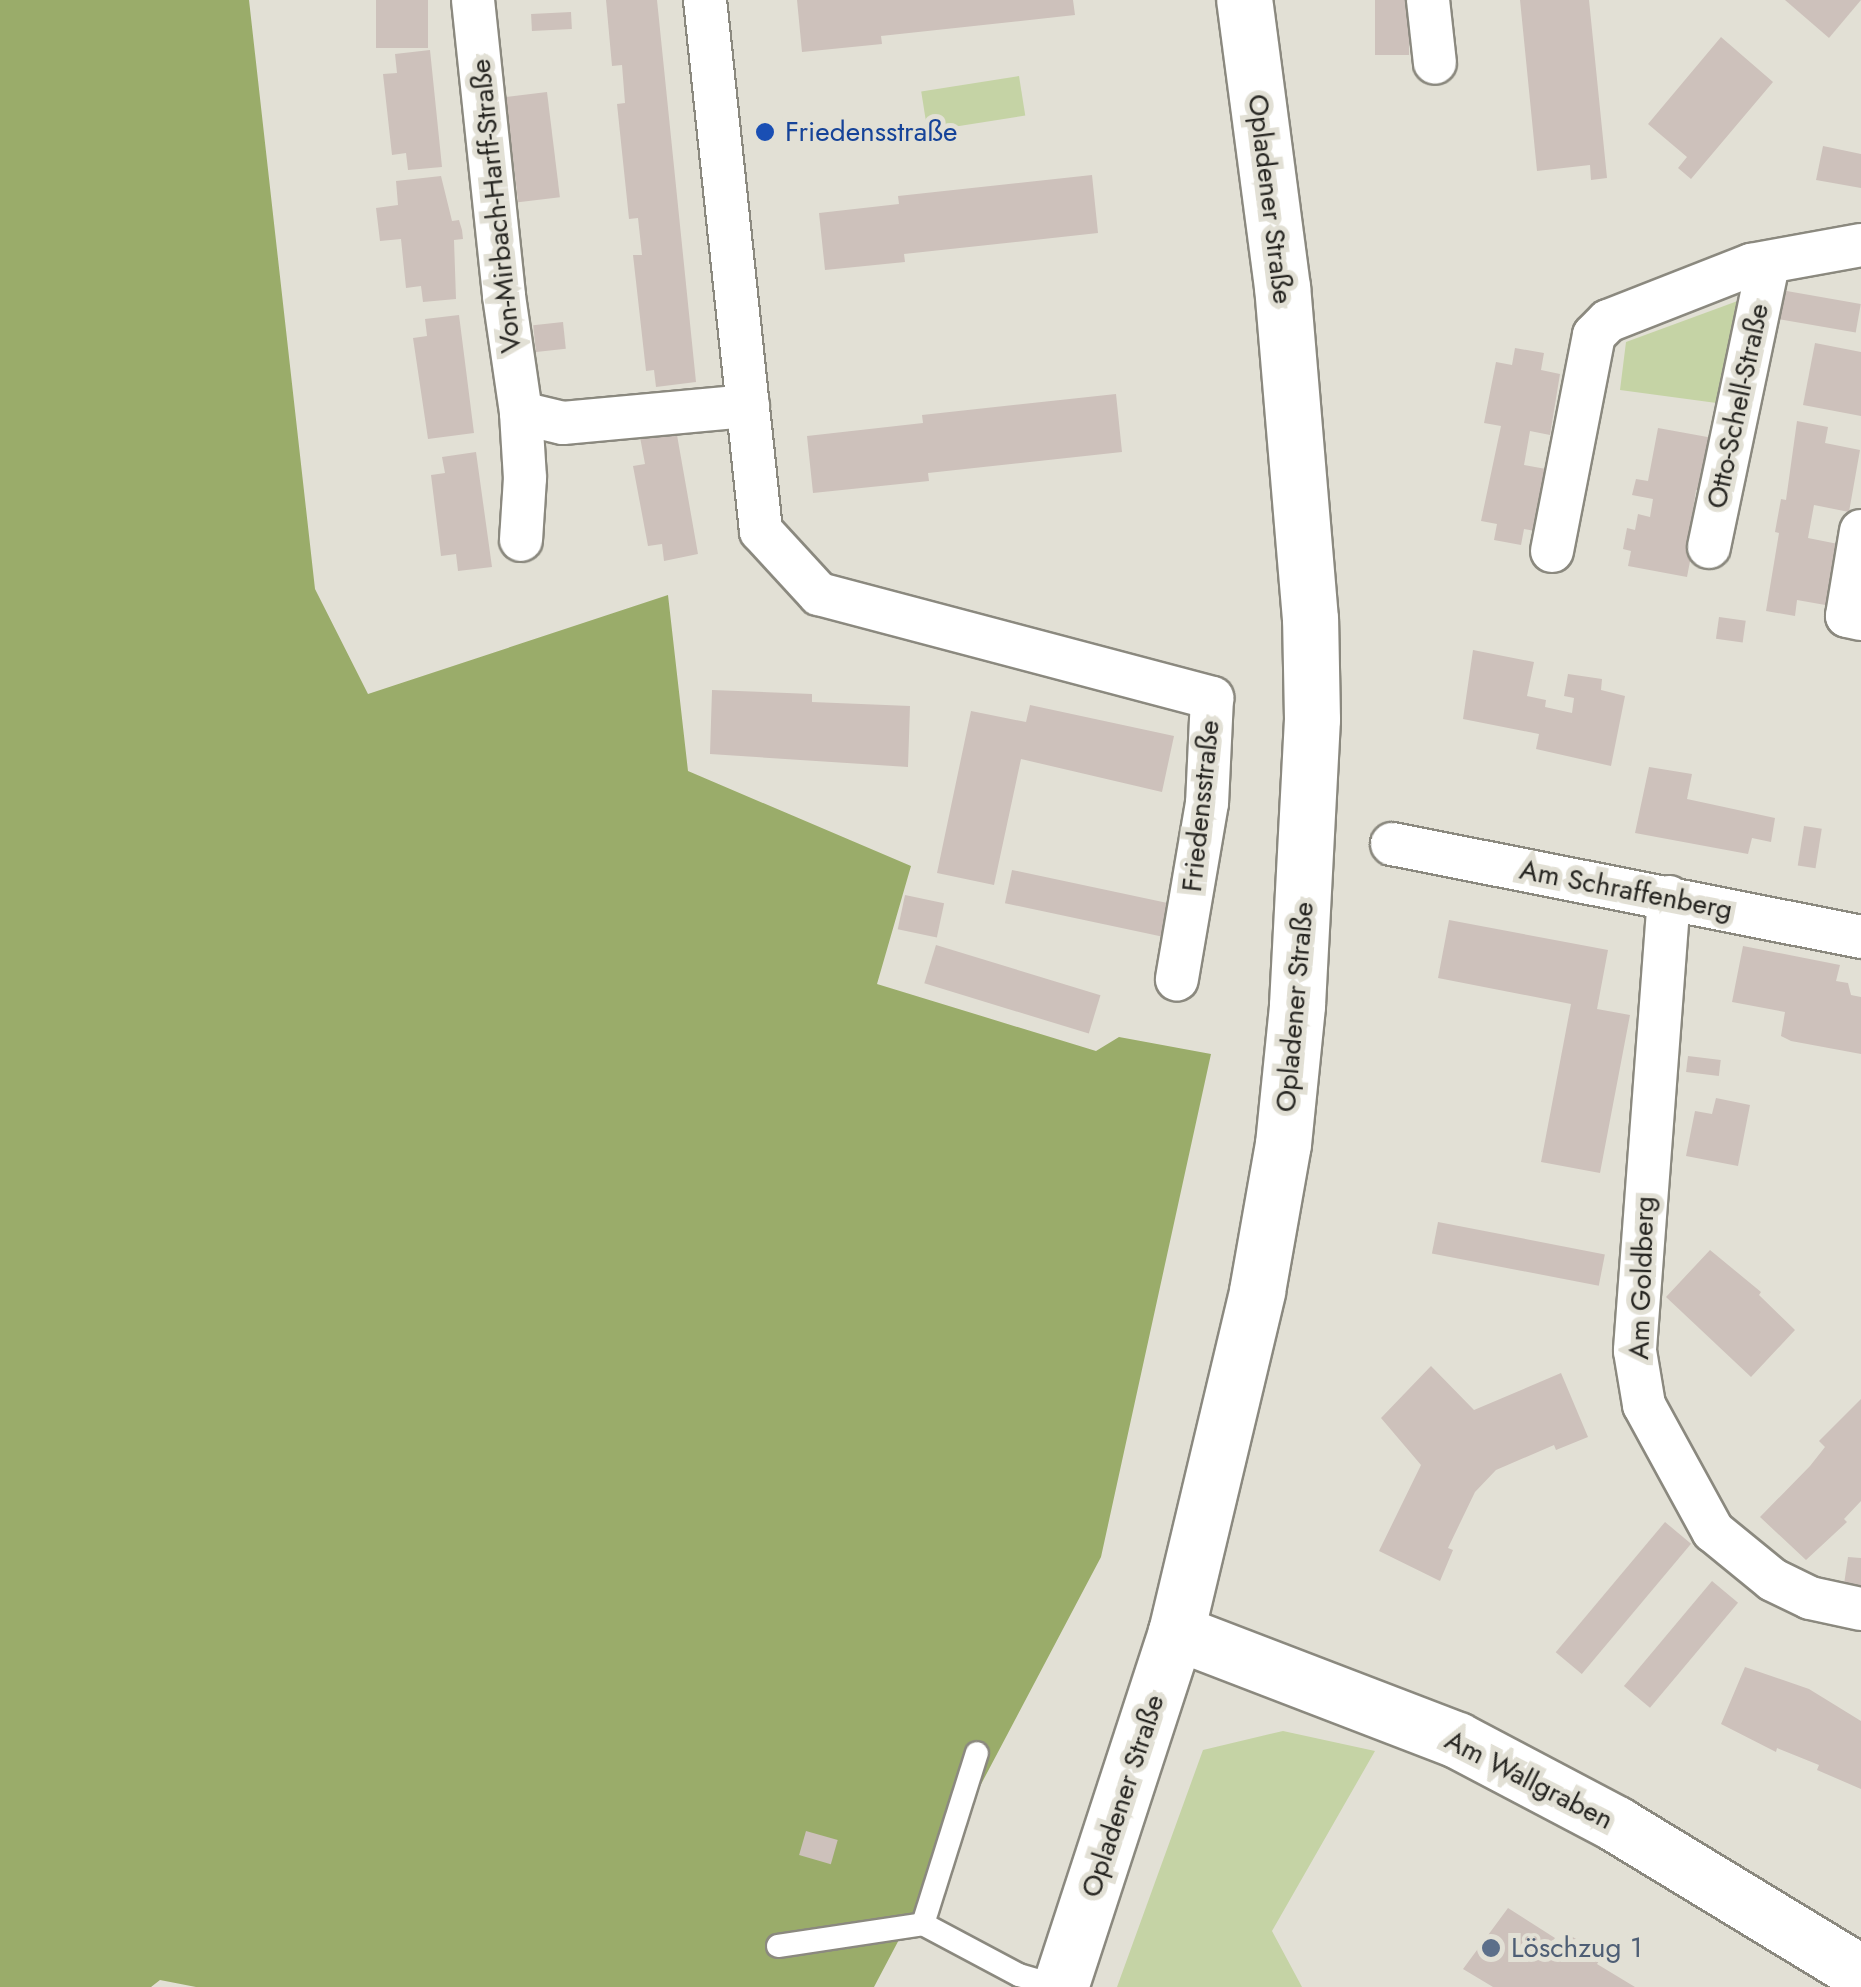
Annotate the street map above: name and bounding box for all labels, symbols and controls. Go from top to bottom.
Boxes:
street label: Von-Mirbach-Harff-Straße [464,57,528,355]
street label: Opladener Straße [1240,92,1300,306]
place label: Friedensstraße [785,115,957,149]
marker: Friedensstraße [754,121,776,143]
street label: Otto-Schell-Straße [1700,300,1776,512]
street label: Friedensstraße [1175,719,1227,893]
street label: Am Schraffenberg [1517,853,1735,927]
street label: Opladener Straße [1269,901,1321,1113]
street label: Am Goldberg [1622,1196,1662,1360]
street label: Opladener Straße [1074,1691,1172,1901]
street label: Am Wallgraben [1439,1723,1619,1837]
place label: Löschzug 1 [1511,1931,1643,1965]
marker: Löschzug 1 [1480,1937,1502,1959]

